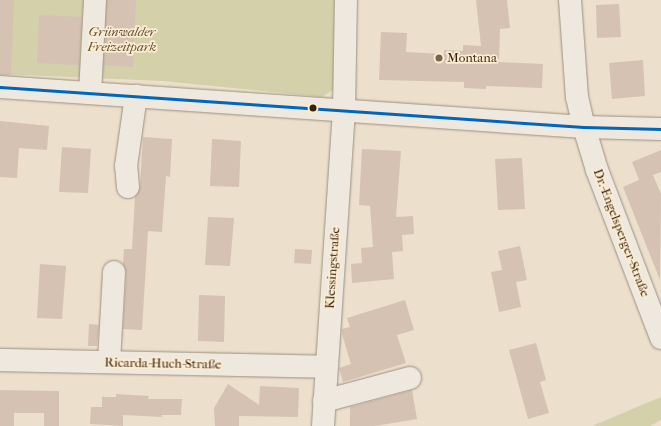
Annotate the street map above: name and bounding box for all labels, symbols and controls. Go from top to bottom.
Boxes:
park label: Grünwalder Freizeitpark [88,25,156,56]
place label: Montana [447,50,497,66]
marker: Montana [434,53,444,63]
unlabelled marker [308,103,318,113]
street label: Dr.-Engelsperger-Straße [589,167,653,299]
street label: Klessingstraße [322,227,344,309]
street label: Ricarda-Huch-Straße [104,355,222,373]

